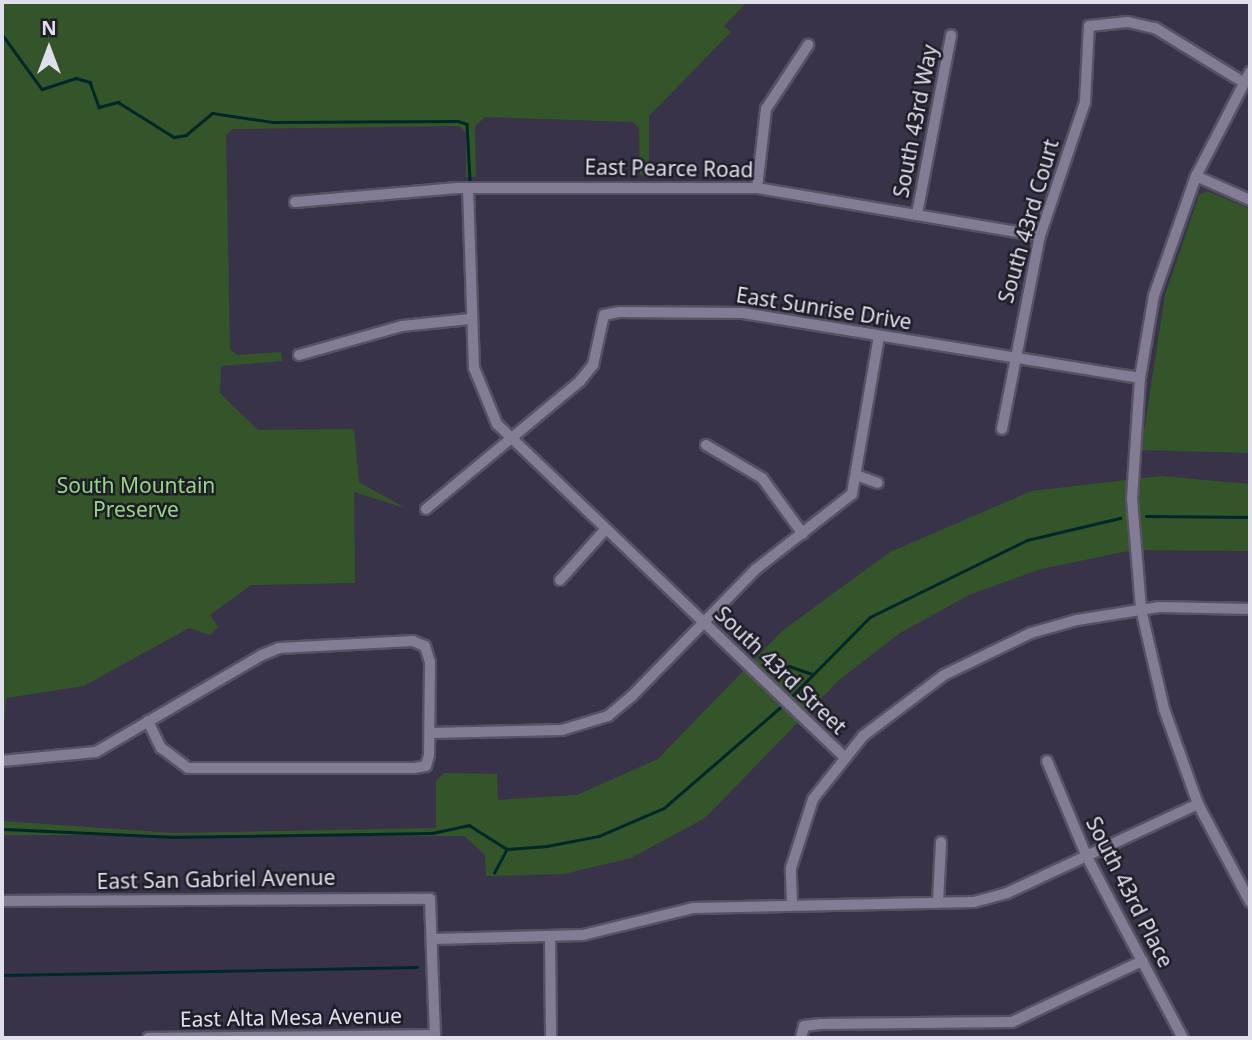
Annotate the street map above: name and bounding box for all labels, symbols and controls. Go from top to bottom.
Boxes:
north arrow [14,14,84,84]
text: N [41,15,57,41]
street label: South 43rd Way [888,42,942,200]
street label: South 43rd Court [993,136,1063,306]
street label: East Pearce Road [584,154,754,182]
street label: East Sunrise Drive [734,282,914,334]
park label: South Mountain Preserve [57,472,215,522]
street label: South 43rd Street [710,601,852,739]
street label: South 43rd Place [1081,812,1179,972]
street label: East San Gabriel Avenue [96,864,336,894]
street label: East Alta Mesa Avenue [180,1002,402,1032]

